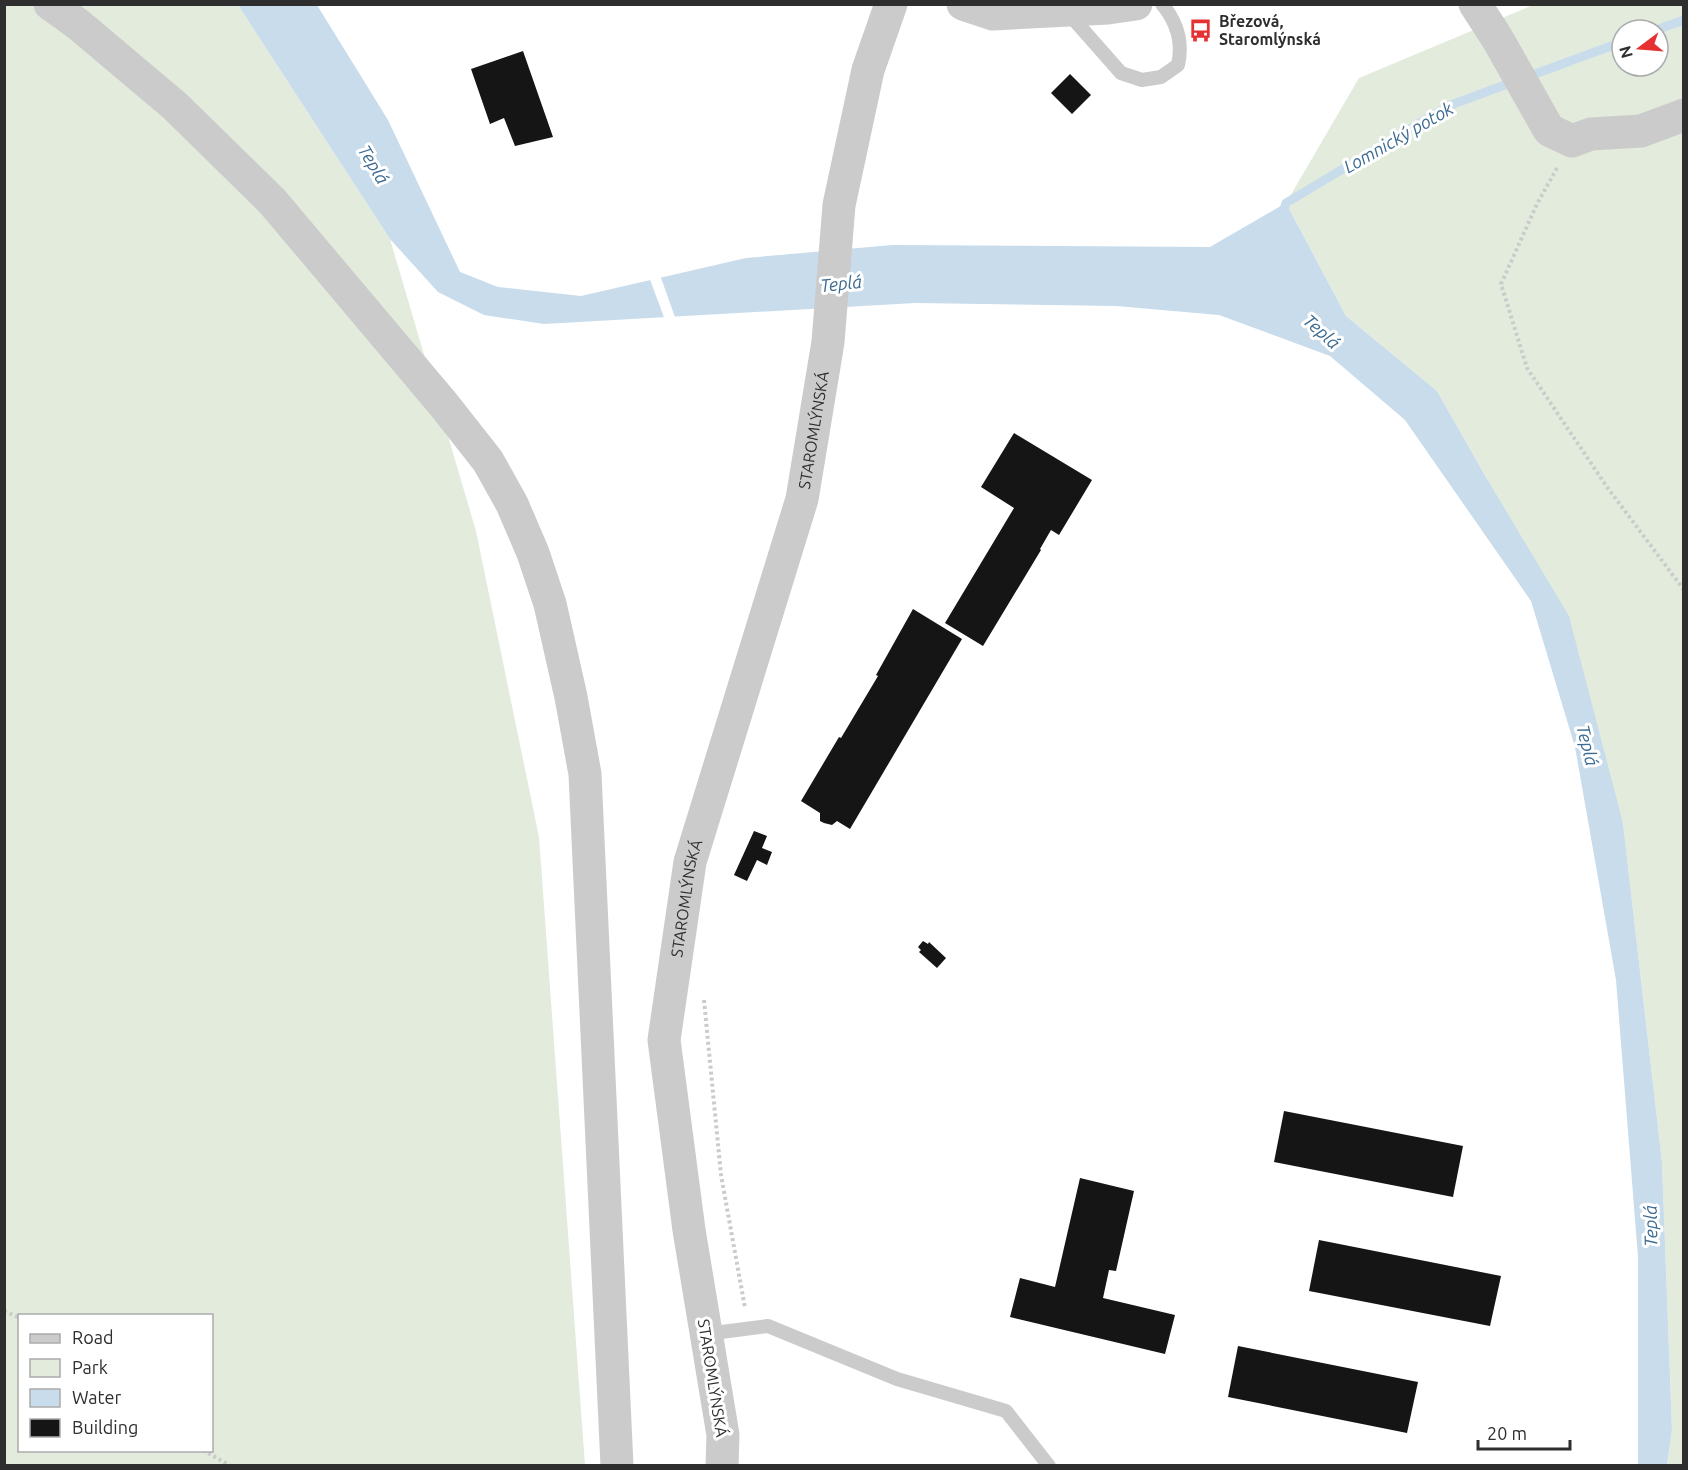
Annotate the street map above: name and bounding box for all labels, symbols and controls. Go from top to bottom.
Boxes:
place label: Březová, Staromlýnská [1219,12,1321,48]
bus stop icon: Březová, Staromlýnská [1188,17,1214,43]
north arrow [1610,18,1670,78]
text: N [1615,44,1636,60]
water label: Lomnický potok [1340,97,1457,176]
water label: Teplá [355,141,393,187]
water label: Teplá [819,271,863,295]
water label: Teplá [1300,310,1344,353]
street label: STAROMLÝNSKÁ [795,369,832,491]
water label: Teplá [1573,722,1603,768]
street label: STAROMLÝNSKÁ [667,836,706,958]
water label: Teplá [1640,1205,1660,1247]
legend [18,1314,213,1452]
street label: STAROMLÝNSKÁ [695,1317,733,1439]
text: Road [72,1327,114,1347]
text: Park [72,1357,108,1377]
text: Water [72,1387,122,1407]
scale bar [1478,1413,1570,1451]
text: Building [72,1417,138,1437]
text: 20 m [1487,1423,1527,1443]

